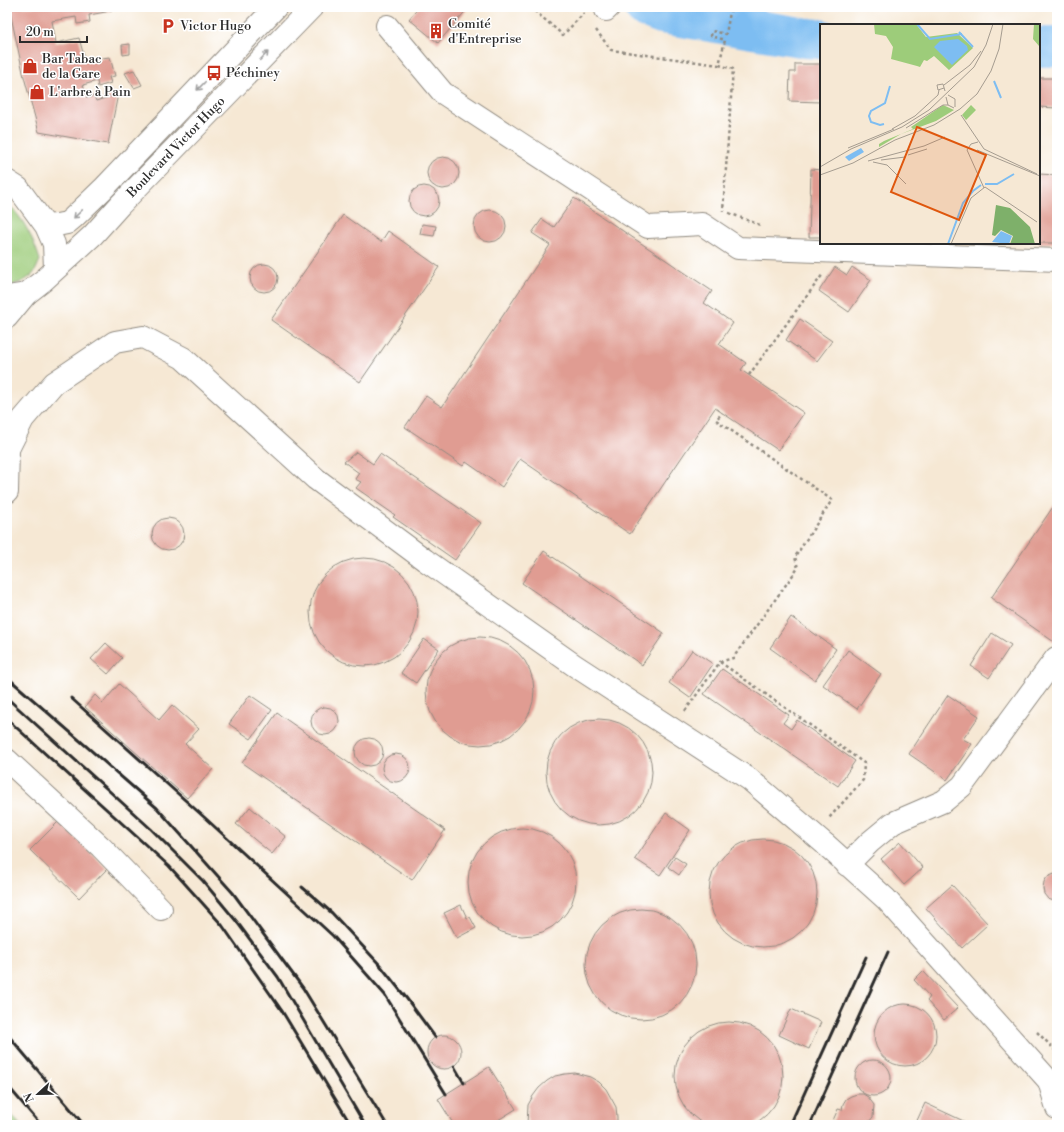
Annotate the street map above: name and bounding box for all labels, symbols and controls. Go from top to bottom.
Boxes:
place label: Comité d'Entreprise [448,16,522,47]
parking icon: Victor Hugo [159,17,177,35]
scale bar [20,18,87,44]
place label: Victor Hugo [179,18,251,34]
building icon: Comité d'Entreprise [427,22,445,40]
inset map [820,24,1040,244]
text: 20 m [26,25,54,40]
place label: Bar Tabac de la Gare [41,51,102,82]
one-way arrow [260,51,269,61]
shop icon: Bar Tabac de la Gare [21,57,39,75]
bus stop icon: Péchiney [205,64,223,82]
place label: Péchiney [226,65,280,81]
one-way arrow [196,81,206,91]
shop icon: L'arbre à Pain [28,83,46,101]
place label: L'arbre à Pain [49,84,131,100]
street label: Boulevard Victor Hugo [123,93,228,202]
one-way arrow [73,209,83,218]
north arrow [18,1074,58,1114]
text: N [21,1090,38,1104]

